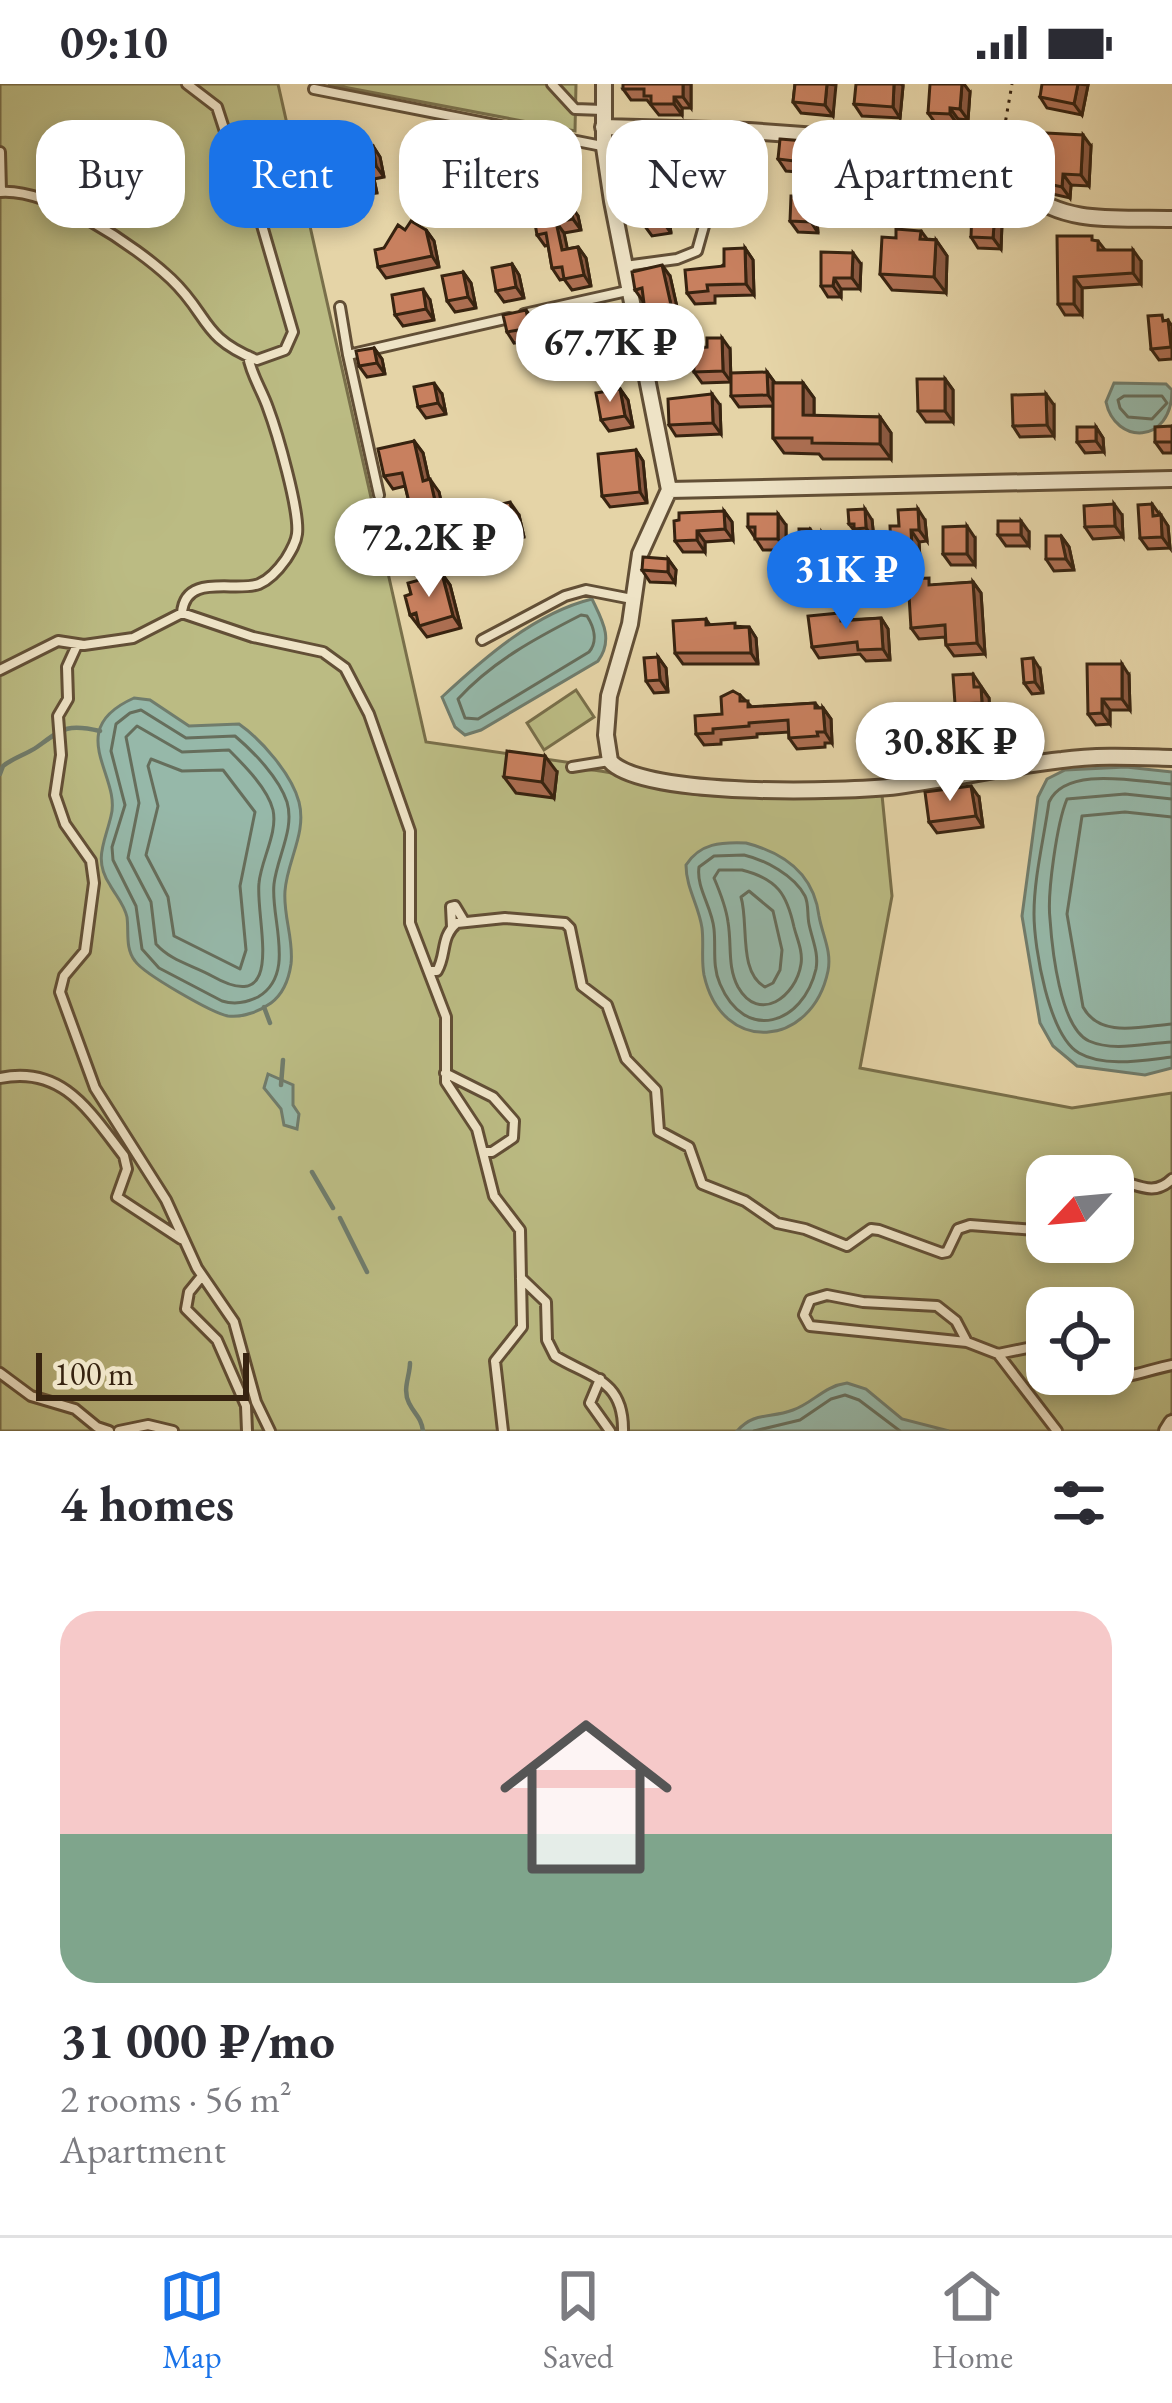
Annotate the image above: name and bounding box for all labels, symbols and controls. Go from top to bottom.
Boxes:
text: 09:10 [60,13,168,71]
chip: Buy [36,120,185,228]
chip: Rent [209,120,375,228]
chip: Filters [399,120,582,228]
chip: New [606,120,768,228]
chip: Apartment [792,120,1055,228]
pin: 67.7K ₽ [499,303,721,405]
text: 67.7K ₽ [543,316,677,367]
pin: 72.2K ₽ [318,498,540,600]
text: 72.2K ₽ [362,511,496,562]
pin: 31K ₽ [762,530,930,632]
text: 31K ₽ [794,543,898,594]
pin: 30.8K ₽ [839,702,1061,804]
text: 30.8K ₽ [883,715,1017,766]
north arrow [1026,1155,1134,1263]
map controls [1026,1155,1134,1395]
button: locate [1026,1287,1134,1395]
scale bar [36,1347,249,1400]
text: 100 m [54,1352,134,1395]
text: 4 homes [60,1470,234,1536]
icon: filters [1046,1470,1112,1536]
icon: home [478,1689,694,1905]
text: 31 000 ₽/mo [60,2007,335,2073]
text: 2 rooms · 56 m² [60,2073,292,2124]
text: Apartment [60,2124,226,2175]
tab: Map [159,2263,225,2378]
tab: Saved [543,2263,614,2378]
tab: Home [931,2263,1013,2378]

